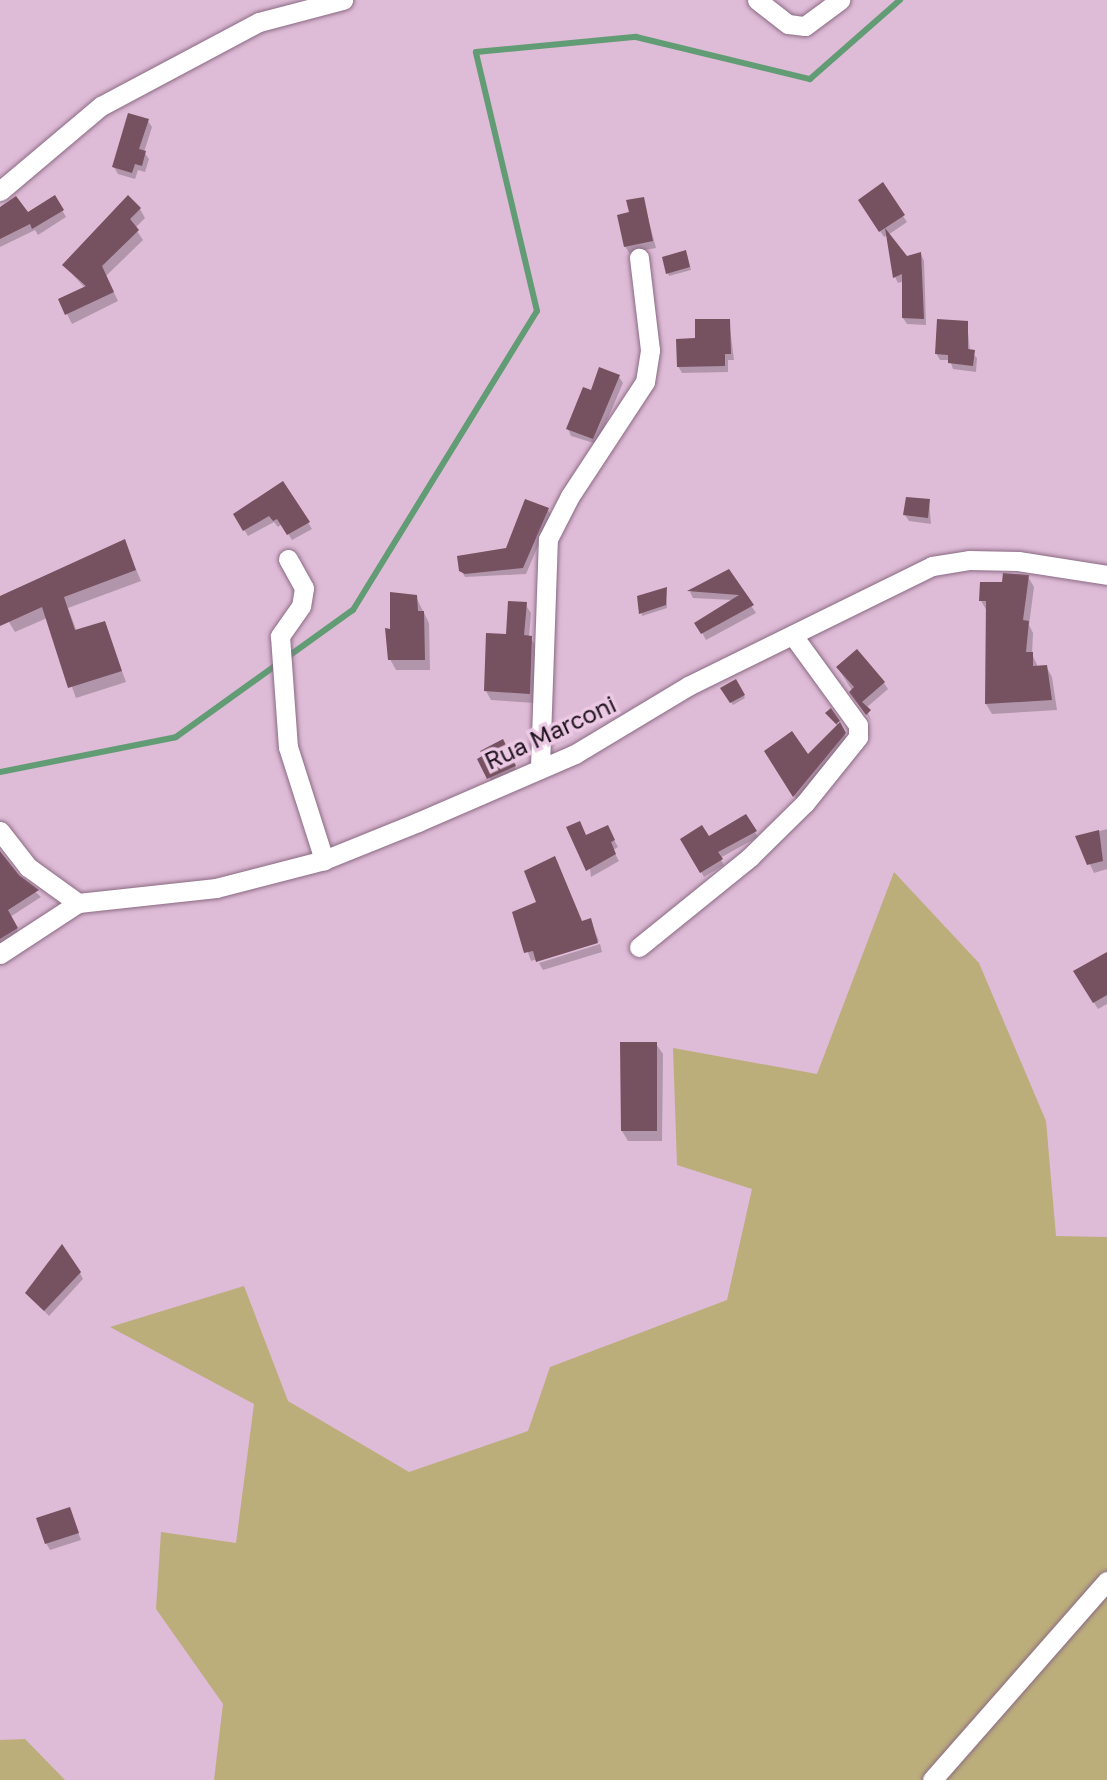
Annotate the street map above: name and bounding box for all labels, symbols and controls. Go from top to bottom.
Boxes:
street label: Rua Marconi [480,689,620,775]

